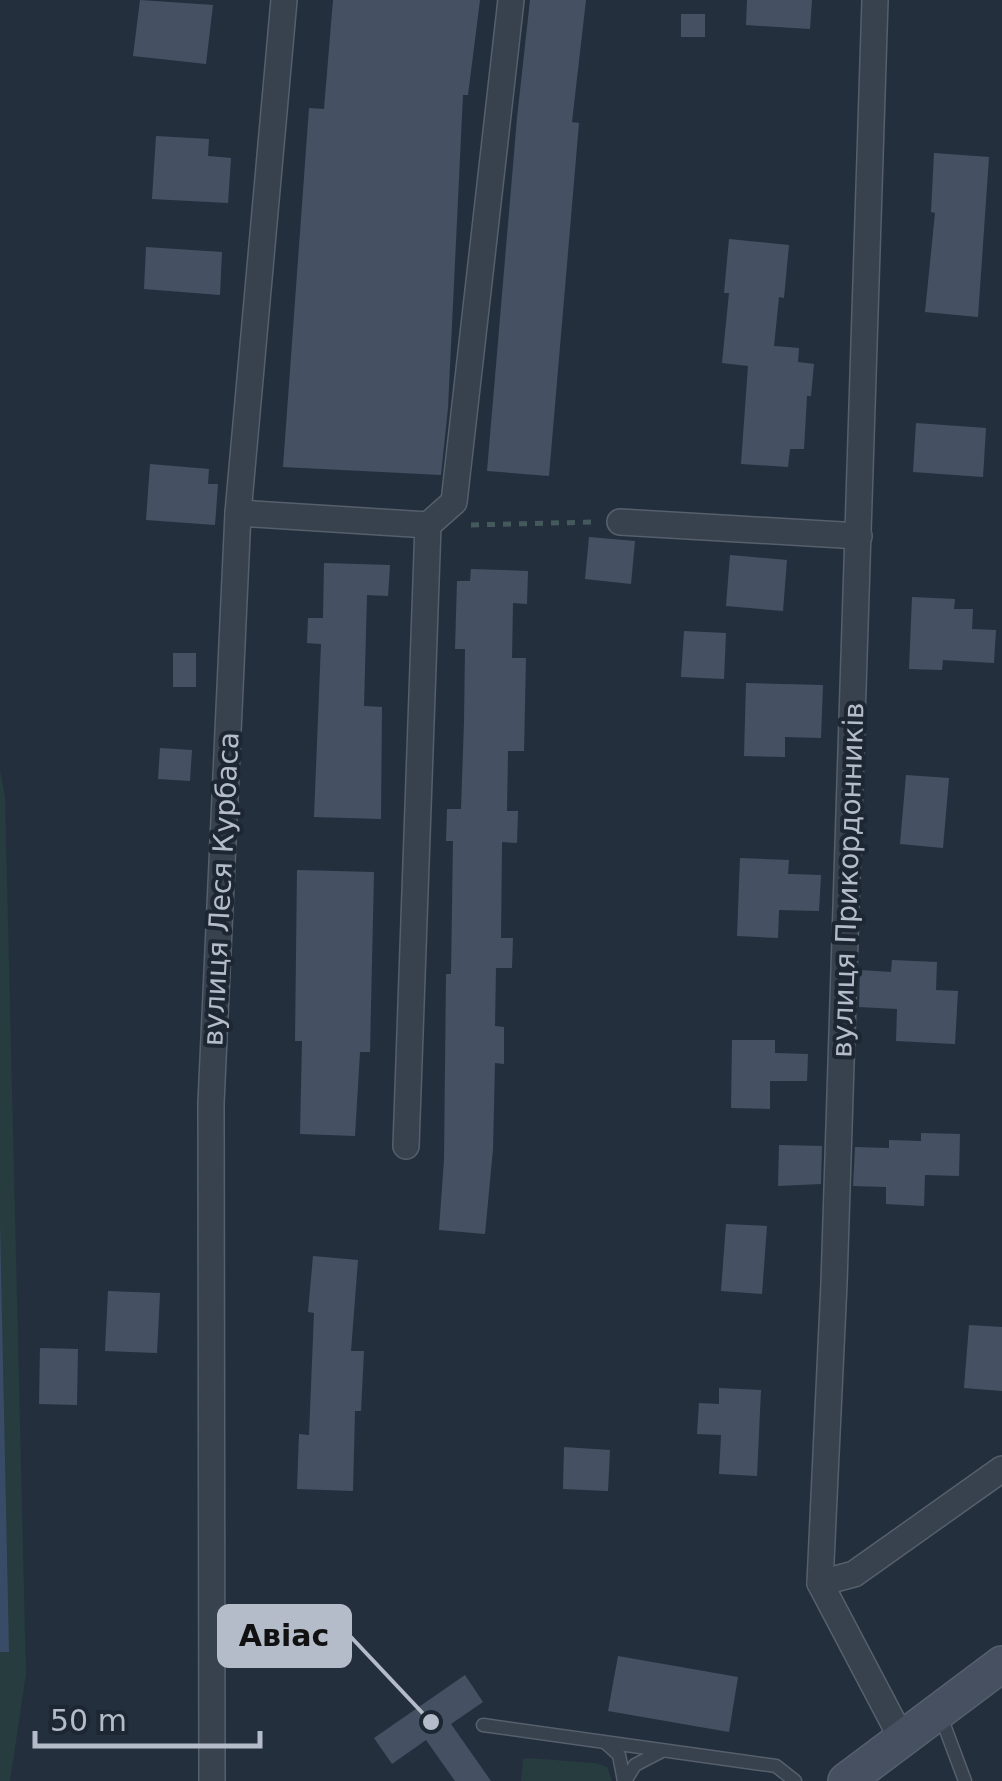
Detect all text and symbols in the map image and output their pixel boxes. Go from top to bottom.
street label: вулиця Прикордонників [825,702,871,1058]
street label: вулиця Леся Курбаса [196,731,246,1047]
callout: Авіас [219,1606,350,1666]
text: Авіас [239,1618,329,1653]
scale bar [35,1686,260,1748]
text: 50 m [50,1703,127,1738]

